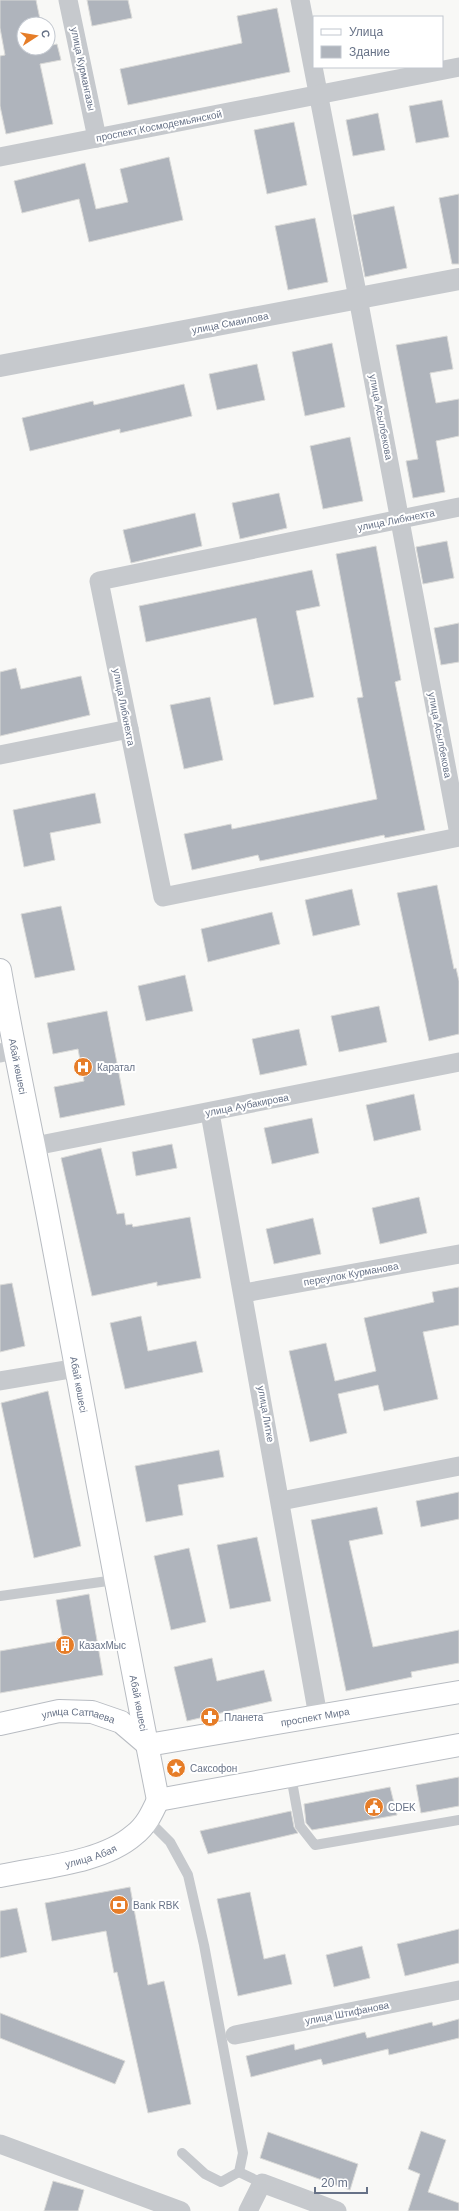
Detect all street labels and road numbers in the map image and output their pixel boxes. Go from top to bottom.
street label: улица Курмангазы [69,26,97,112]
street label: проспект Космодемьянской [95,108,223,144]
street label: улица Смаилова [191,310,270,336]
street label: улица Асылбекова [367,373,395,461]
street label: улица Либкнехта [357,507,436,533]
street label: улица Либкнехта [111,668,137,747]
street label: улица Асылбекова [426,691,454,779]
street label: Абай көшесі [7,1037,29,1095]
street label: улица Аубакирова [204,1091,290,1118]
street label: переулок Курманова [303,1260,400,1288]
street label: Абай көшесі [69,1356,90,1414]
street label: улица Литке [256,1385,276,1443]
street label: Абай көшесі [128,1674,150,1732]
street label: улица Сатпаева [40,1705,117,1725]
street label: проспект Мира [280,1705,351,1728]
street label: улица Абая [64,1842,118,1869]
street label: улица Штифанова [304,1999,390,2027]

